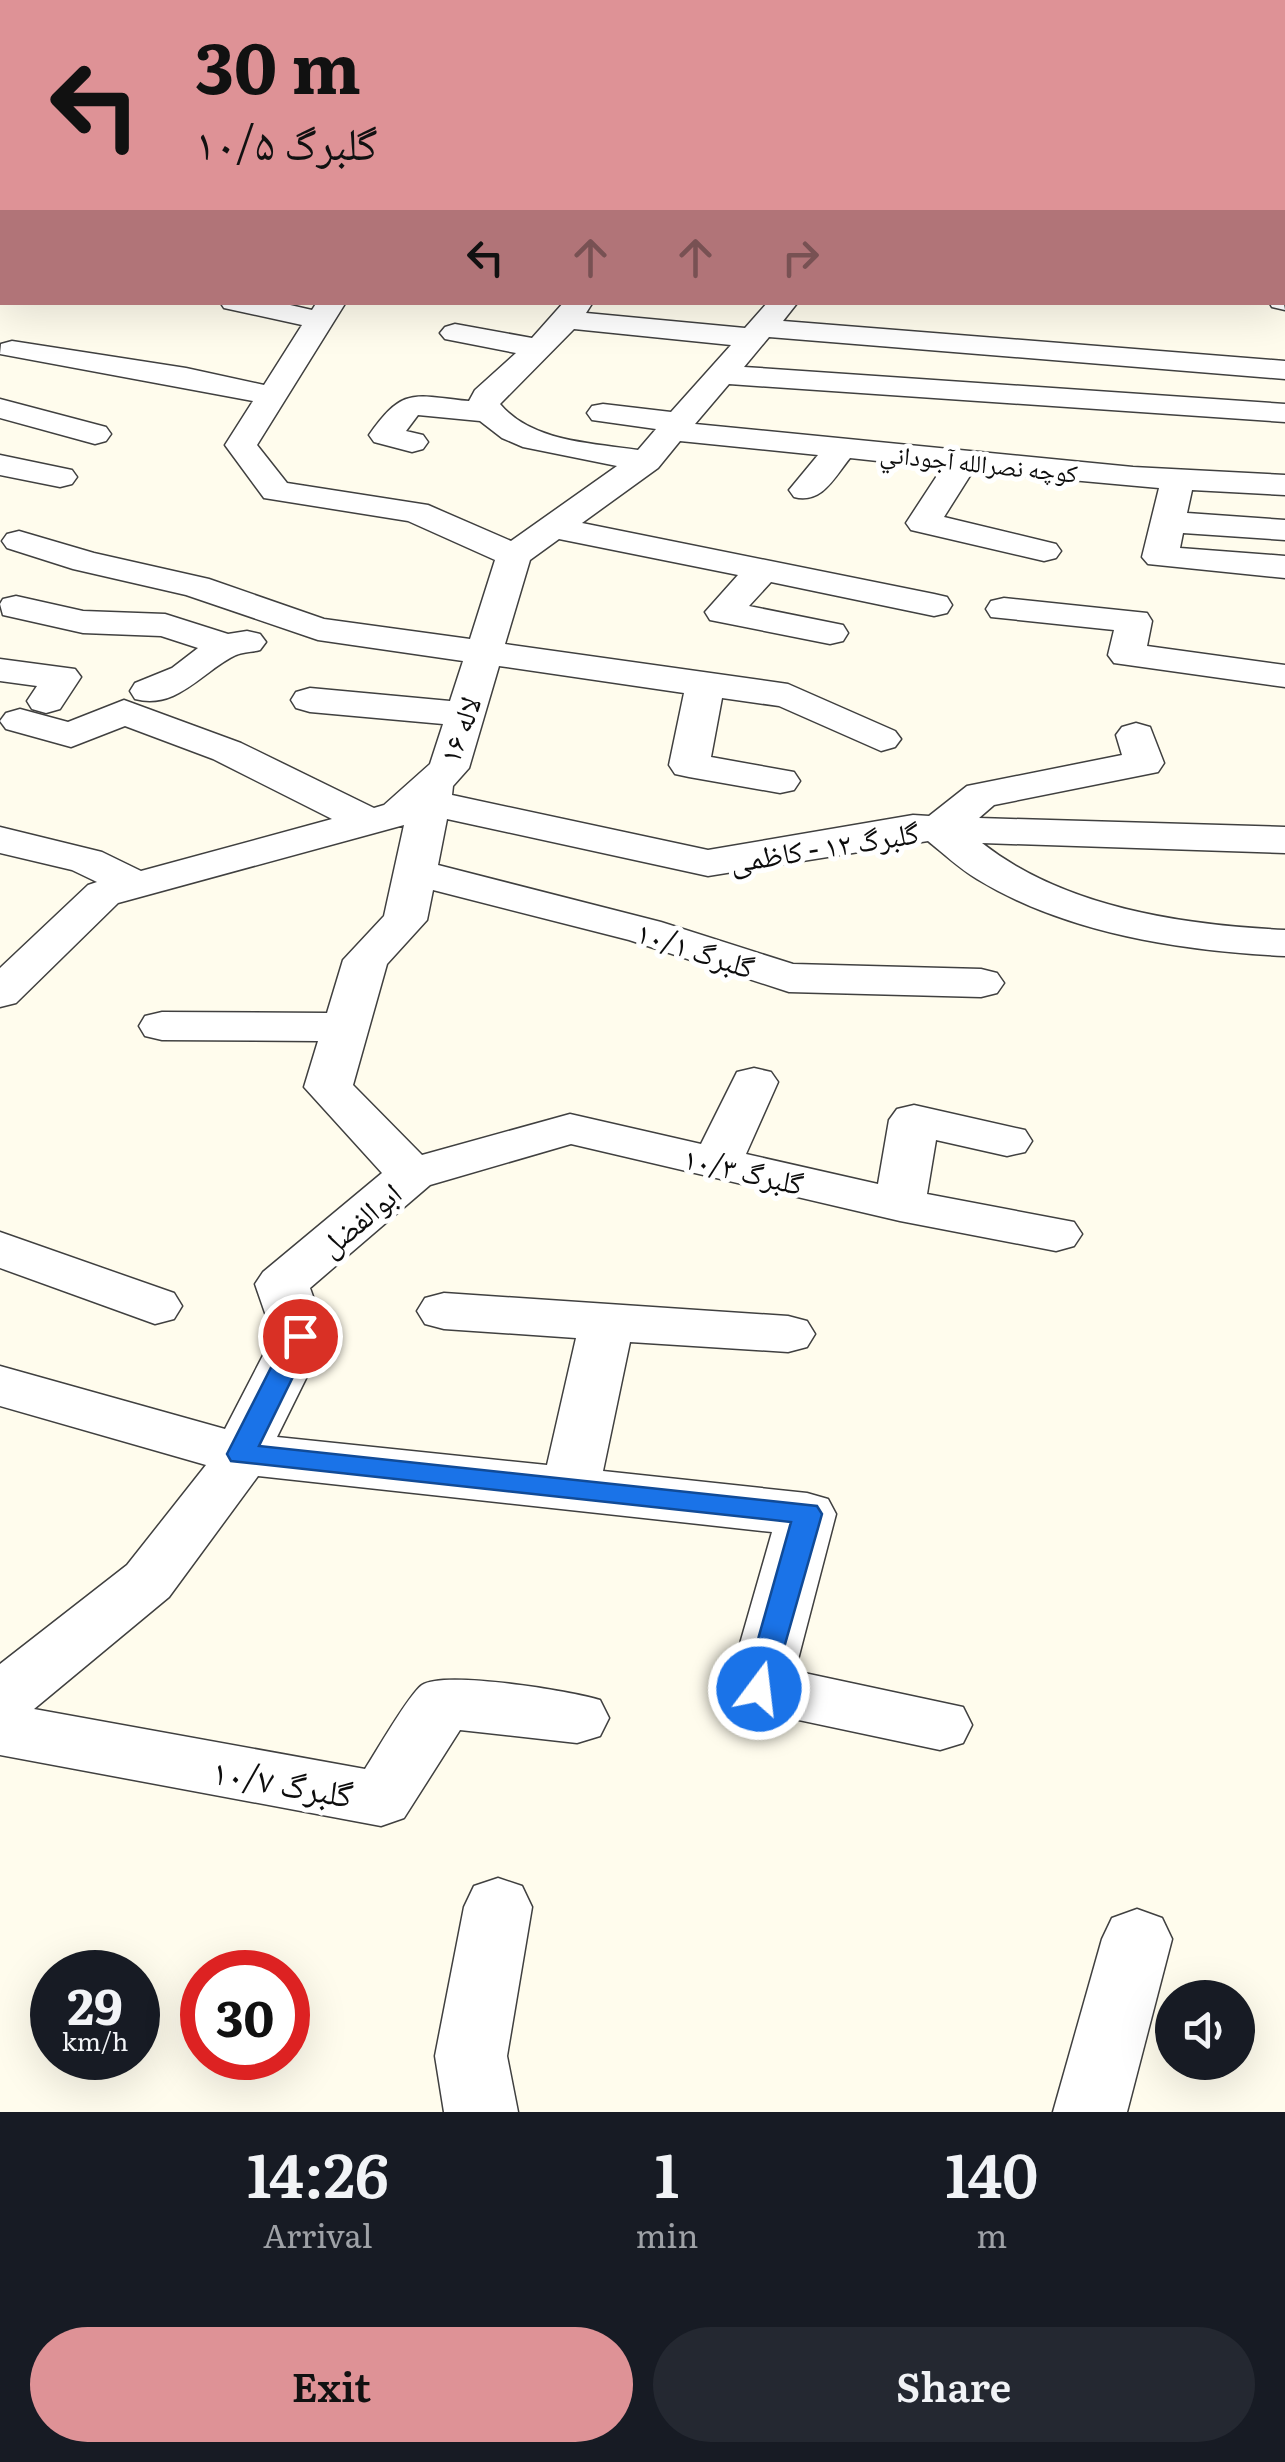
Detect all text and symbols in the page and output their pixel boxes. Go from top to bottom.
text: 30 m [195,12,361,116]
icon: left [30,40,160,170]
text: گلبرگ ۱۰/۵ [195,107,377,174]
icon: left [458,230,513,285]
icon: ahead [563,230,618,285]
icon: ahead [668,230,723,285]
icon: right [773,230,828,285]
street label: كوچه نصرالله آجوداني [878,433,1080,494]
street label: لاله ۱۶ [426,689,490,769]
street label: گلبرگ ۱۲ - کاظمی [726,808,922,882]
street label: گلبرگ ۱۰/۱ [631,908,761,988]
street label: گلبرگ ۱۰/۳ [680,1134,808,1204]
street label: ابوالفضل [308,1170,410,1266]
pin [258,1294,343,1379]
icon: arrive [273,1309,328,1364]
position arrow [707,1637,811,1741]
street label: گلبرگ ۱۰/۷ [209,1743,357,1819]
speed limit sign: 30 [180,1950,310,2080]
text: 29 [67,1966,123,2040]
map controls [1155,1980,1255,2080]
button: sound [1155,1980,1255,2080]
text: km/h [62,2022,128,2059]
text: 14:26 [247,2127,389,2216]
text: 1 [655,2127,679,2216]
text: 140 [945,2127,1038,2216]
text: Arrival [263,2210,372,2258]
text: min [635,2210,698,2258]
text: m [976,2210,1007,2258]
button: Exit [30,2327,633,2442]
button: Share [653,2327,1255,2442]

